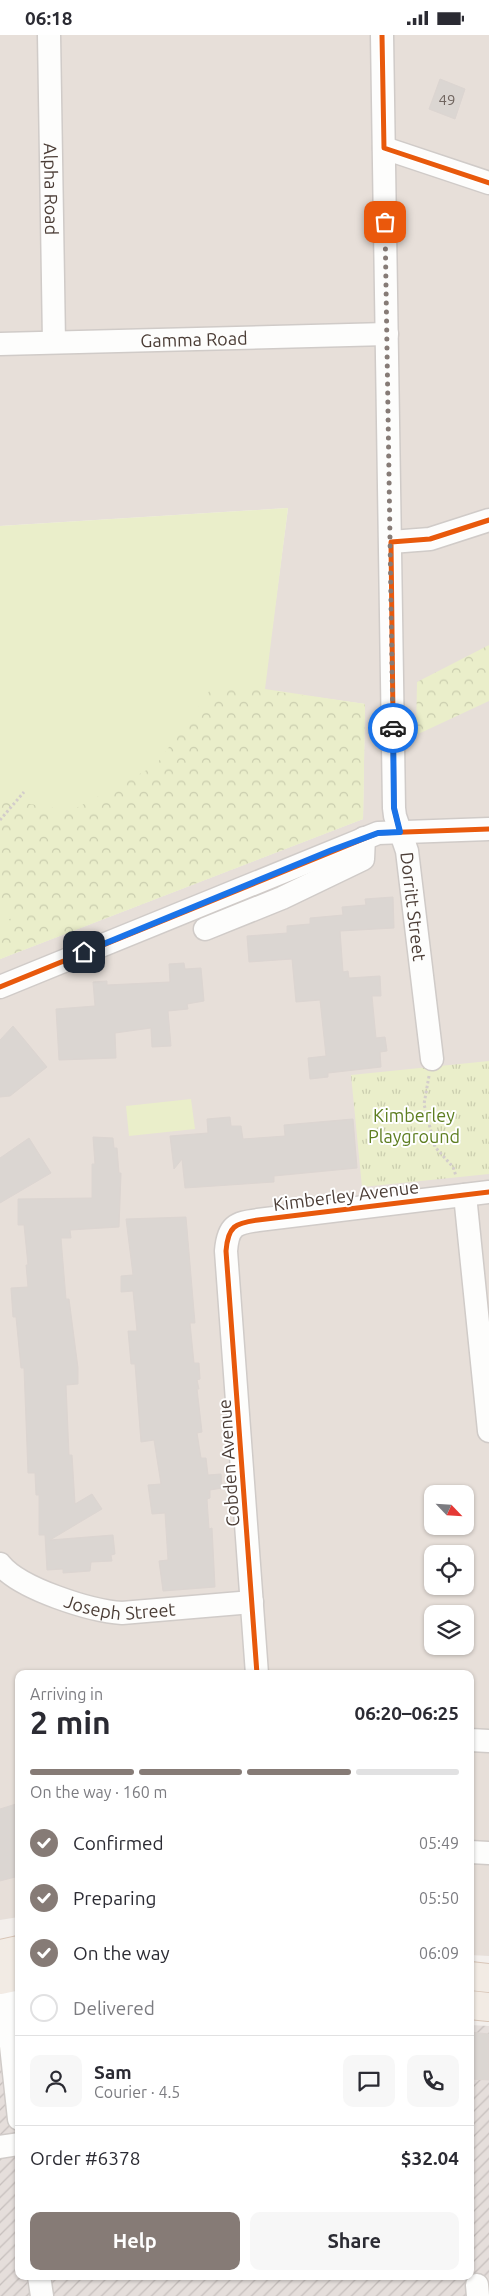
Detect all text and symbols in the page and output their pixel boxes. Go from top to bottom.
text: 06:18 [25,7,73,29]
house number: 49 [439,91,455,108]
street label: Alpha Road [41,143,62,235]
pin [364,201,406,243]
icon: bag [371,208,399,236]
street label: Gamma Road [140,328,248,350]
courier [368,703,418,753]
icon: car [379,714,407,742]
street label: Dorritt Street [397,851,430,962]
pin [63,931,105,973]
icon: home [70,938,98,966]
park label: Kimberley Playground [368,1105,460,1146]
street label: Kimberley Avenue [272,1176,420,1214]
street label: Cobden Avenue [214,1399,242,1527]
north arrow [424,1485,474,1535]
map controls [424,1485,474,1655]
button: locate [424,1545,474,1595]
street label: Joseph Street [62,1590,176,1623]
button: layers [424,1605,474,1655]
text: Arriving in [30,1685,103,1703]
text: 06:20–06:25 [354,1702,459,1724]
text: 2 min [30,1704,111,1740]
text: On the way · 160 m [30,1783,167,1801]
icon: check [30,1829,58,1857]
text: Confirmed [73,1832,164,1854]
text: 05:49 [419,1834,459,1852]
icon: check [30,1884,58,1912]
text: Preparing [73,1887,157,1909]
text: 05:50 [419,1889,459,1907]
icon: check [30,1939,58,1967]
text: On the way [73,1942,170,1964]
text: 06:09 [419,1944,459,1962]
text: Delivered [73,1997,155,2019]
button: person [30,2055,82,2107]
button: chat [343,2055,395,2107]
button: phone [407,2055,459,2107]
text: Sam [94,2061,132,2083]
text: Courier · 4.5 [94,2083,180,2101]
text: Order #6378 [30,2147,140,2169]
text: $32.04 [401,2147,459,2169]
button: Help [30,2212,240,2270]
button: Share [250,2212,459,2270]

